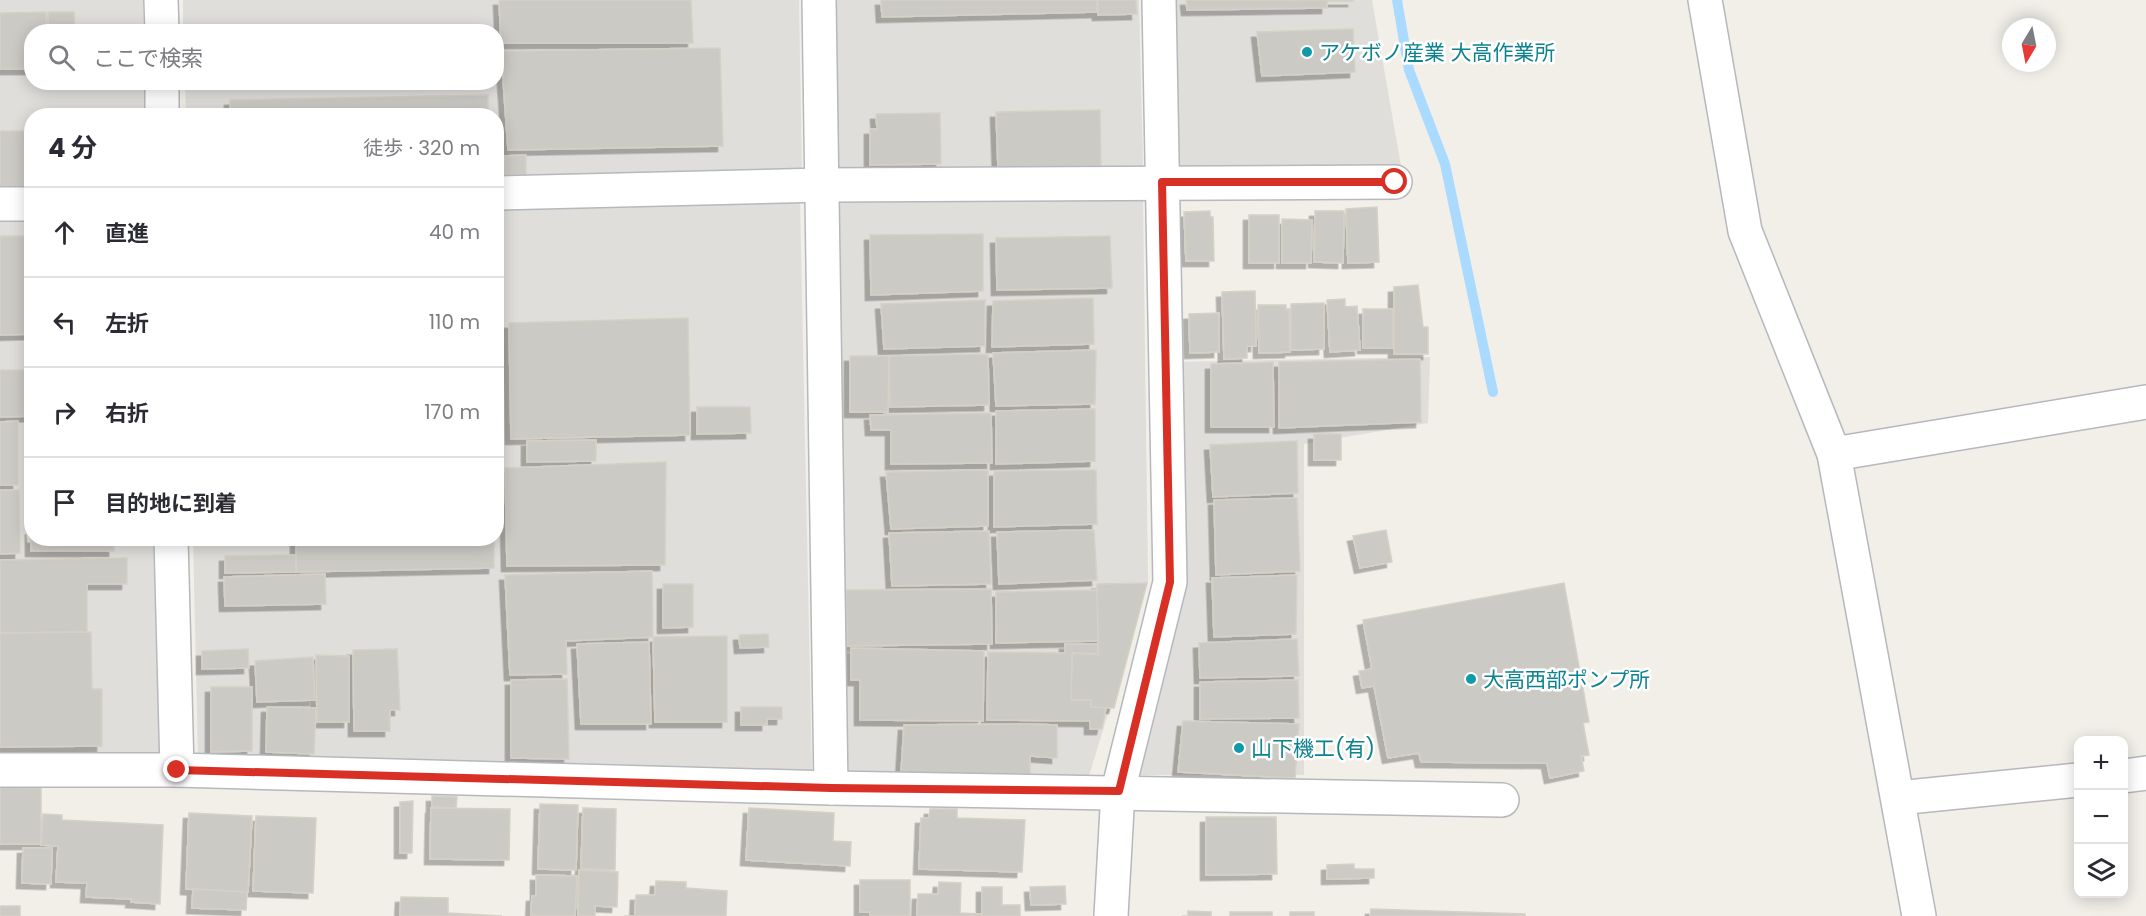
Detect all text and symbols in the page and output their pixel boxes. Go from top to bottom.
north arrow [2002,18,2056,72]
search box [24,24,504,90]
place label: アケボノ産業 大高作業所 [1319,38,1556,67]
icon: search [45,41,78,74]
text: ここで検索 [93,43,203,74]
marker: アケボノ産業 大高作業所 [1300,45,1314,59]
text: 4 分 [48,130,97,166]
text: 徒歩 · 320 m [363,134,480,162]
route start [1381,168,1407,194]
icon: ahead [48,216,81,249]
text: 直進 [105,218,149,249]
text: 40 m [429,218,480,246]
icon: left [48,306,81,339]
text: 左折 [105,308,149,339]
text: 110 m [429,308,480,336]
icon: right [48,396,81,429]
text: 右折 [105,398,149,429]
text: 170 m [424,398,480,426]
icon: arrive [48,486,81,519]
text: 目的地に到着 [105,488,237,519]
place label: 大高西部ポンプ所 [1483,665,1650,694]
marker: 大高西部ポンプ所 [1464,672,1478,686]
place label: 山下機工(有) [1251,734,1375,763]
map controls [2074,736,2128,898]
button: + [2074,736,2128,790]
marker: 山下機工(有) [1232,741,1246,755]
route end [163,756,189,782]
button: − [2074,790,2128,844]
button: layers [2074,844,2128,898]

